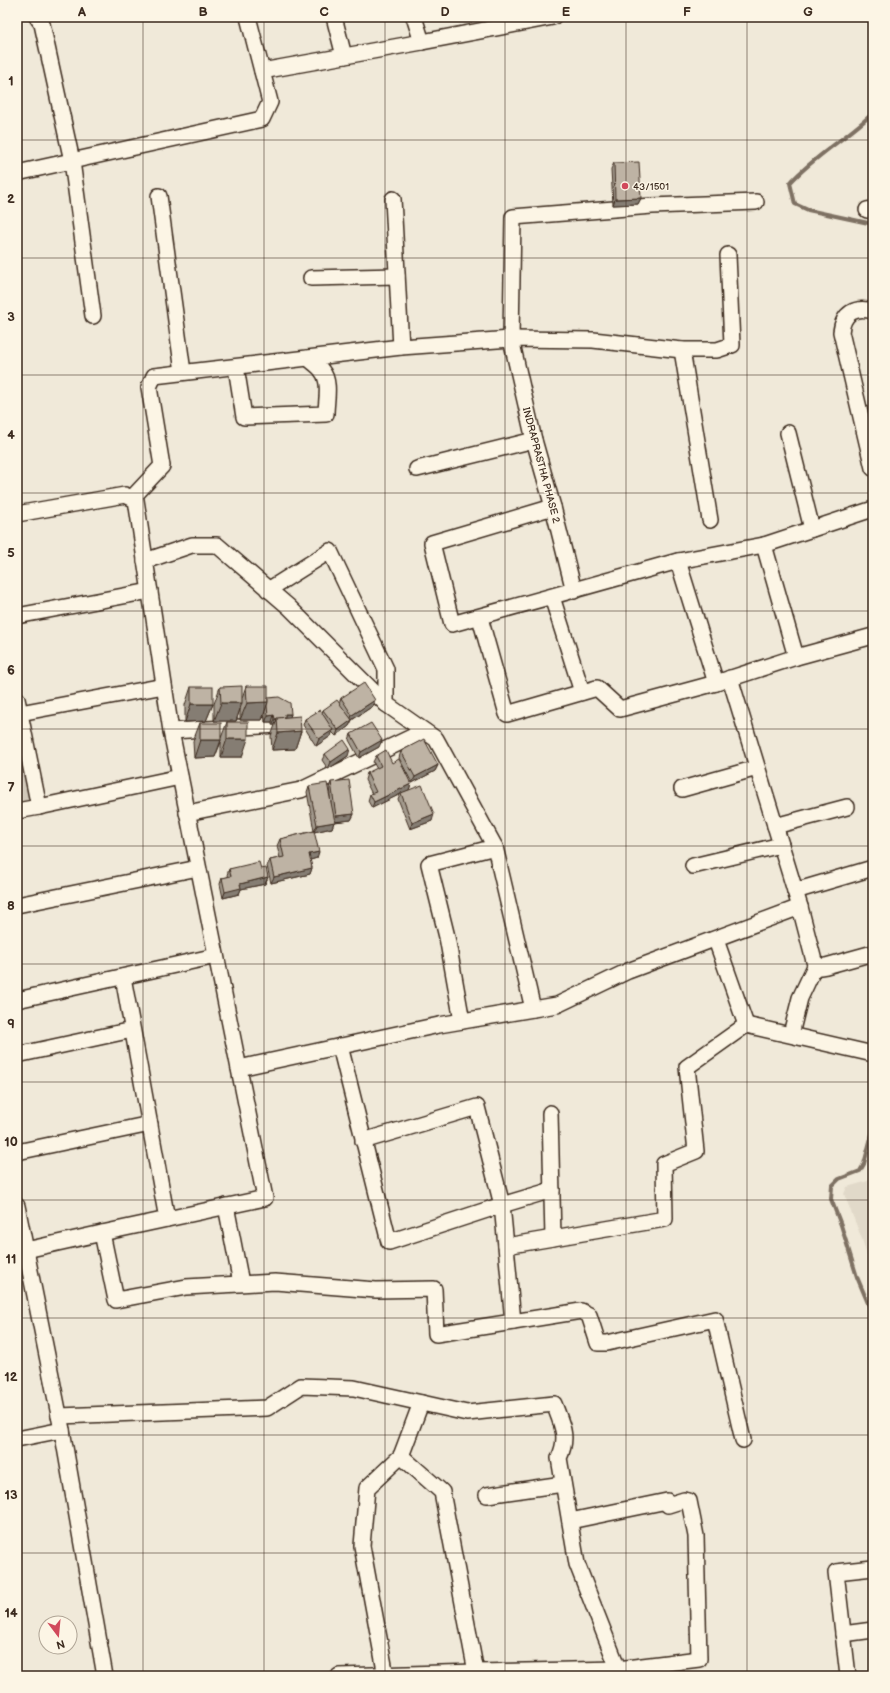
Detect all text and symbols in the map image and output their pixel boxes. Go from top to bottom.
text: A [77,4,86,20]
text: B [198,4,208,20]
text: C [319,4,329,20]
text: D [440,4,450,20]
text: E [562,4,571,20]
text: F [683,4,691,20]
text: G [803,4,813,20]
text: 1 [8,73,14,89]
marker: 43/1501 [620,181,630,191]
place label: 43/1501 [633,181,669,193]
text: 2 [7,191,15,207]
text: 3 [7,309,15,325]
street label: INDRAPRASTHA PHASE 2 [520,406,562,525]
text: 4 [7,427,15,443]
text: 5 [7,545,15,561]
text: 6 [7,662,15,678]
text: 7 [7,780,15,796]
text: 8 [7,898,15,914]
text: 9 [7,1016,15,1032]
text: 10 [4,1134,18,1150]
text: 11 [6,1251,16,1267]
text: 12 [4,1369,18,1385]
text: 13 [4,1487,18,1503]
text: 14 [4,1605,18,1621]
north arrow [38,1615,78,1655]
text: N [55,1637,66,1652]

